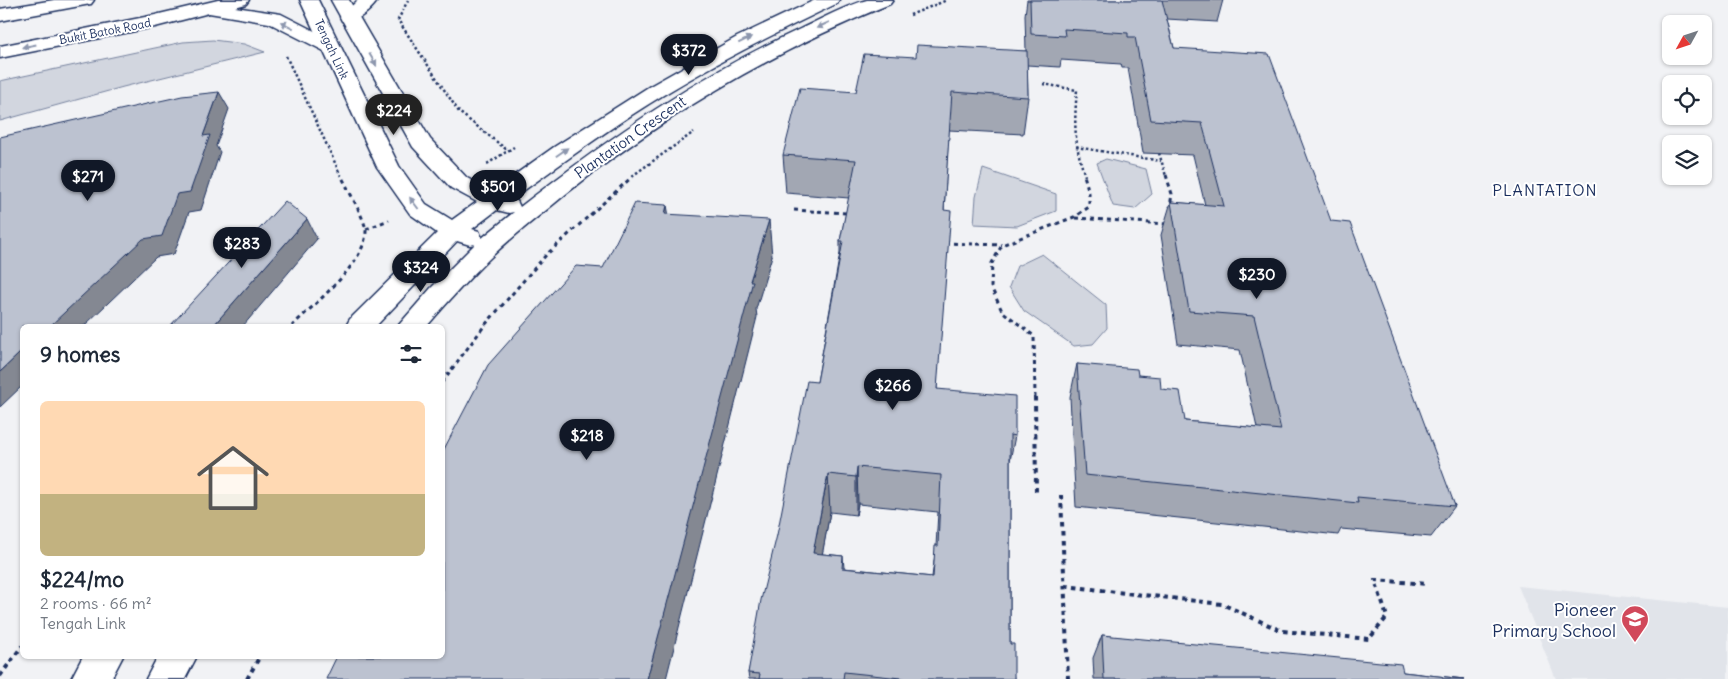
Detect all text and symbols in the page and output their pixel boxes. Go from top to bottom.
street label: Bukit Batok Road [58,15,152,47]
north arrow [1662,15,1712,65]
map controls [1662,15,1712,185]
street label: Tengah Link [312,17,352,81]
one-way arrow [280,21,294,29]
one-way arrow [816,22,830,30]
pin: $372 [659,34,719,76]
one-way arrow [738,36,752,44]
text: $372 [672,40,706,60]
one-way arrow [21,42,37,50]
one-way arrow [369,53,378,66]
button: locate [1662,75,1712,125]
street label: Plantation Crescent [571,91,689,183]
pin: $224 [364,94,424,136]
text: $224 [376,100,412,120]
button: layers [1662,135,1712,185]
one-way arrow [555,147,569,157]
pin: $271 [58,160,118,202]
text: $271 [72,166,104,186]
pin: $501 [468,170,528,212]
text: $501 [481,176,515,196]
district label: PLANTATION [1492,180,1598,200]
one-way arrow [409,196,419,210]
pin: $283 [212,226,272,269]
text: $283 [224,233,260,253]
pin: $324 [391,250,451,293]
text: $324 [403,257,439,277]
pin: $230 [1227,258,1287,300]
text: $230 [1238,264,1276,284]
icon: filters [397,340,425,368]
text: 9 homes [40,341,120,368]
pin: $266 [863,368,923,411]
text: $266 [875,375,911,395]
pin: $218 [557,418,617,461]
text: $218 [570,425,604,445]
icon: home [188,433,278,523]
text: $224/mo [40,566,124,593]
text: 2 rooms · 66 m² [40,593,152,613]
place label: Pioneer Primary School [1492,598,1617,642]
school or university icon: Pioneer Primary School [1620,604,1650,643]
text: Tengah Link [40,613,126,633]

